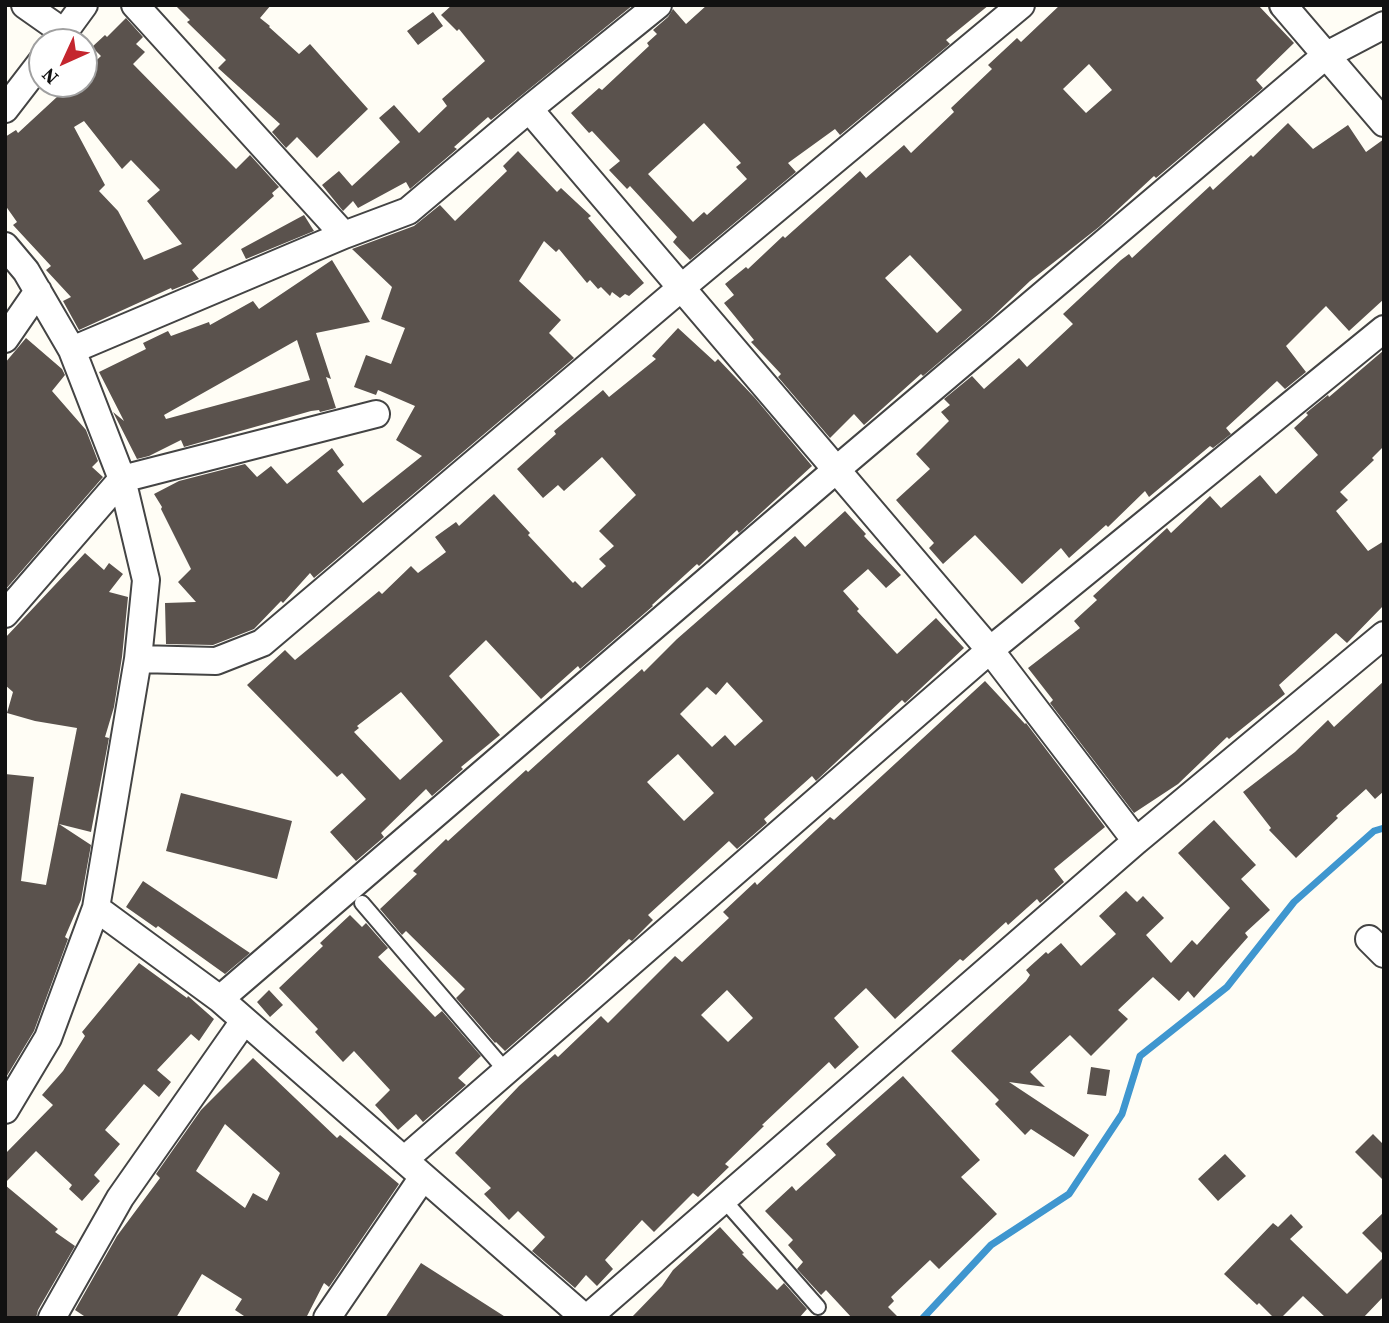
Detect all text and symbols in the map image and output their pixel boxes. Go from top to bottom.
north arrow [28,28,98,98]
text: N [35,62,64,91]

